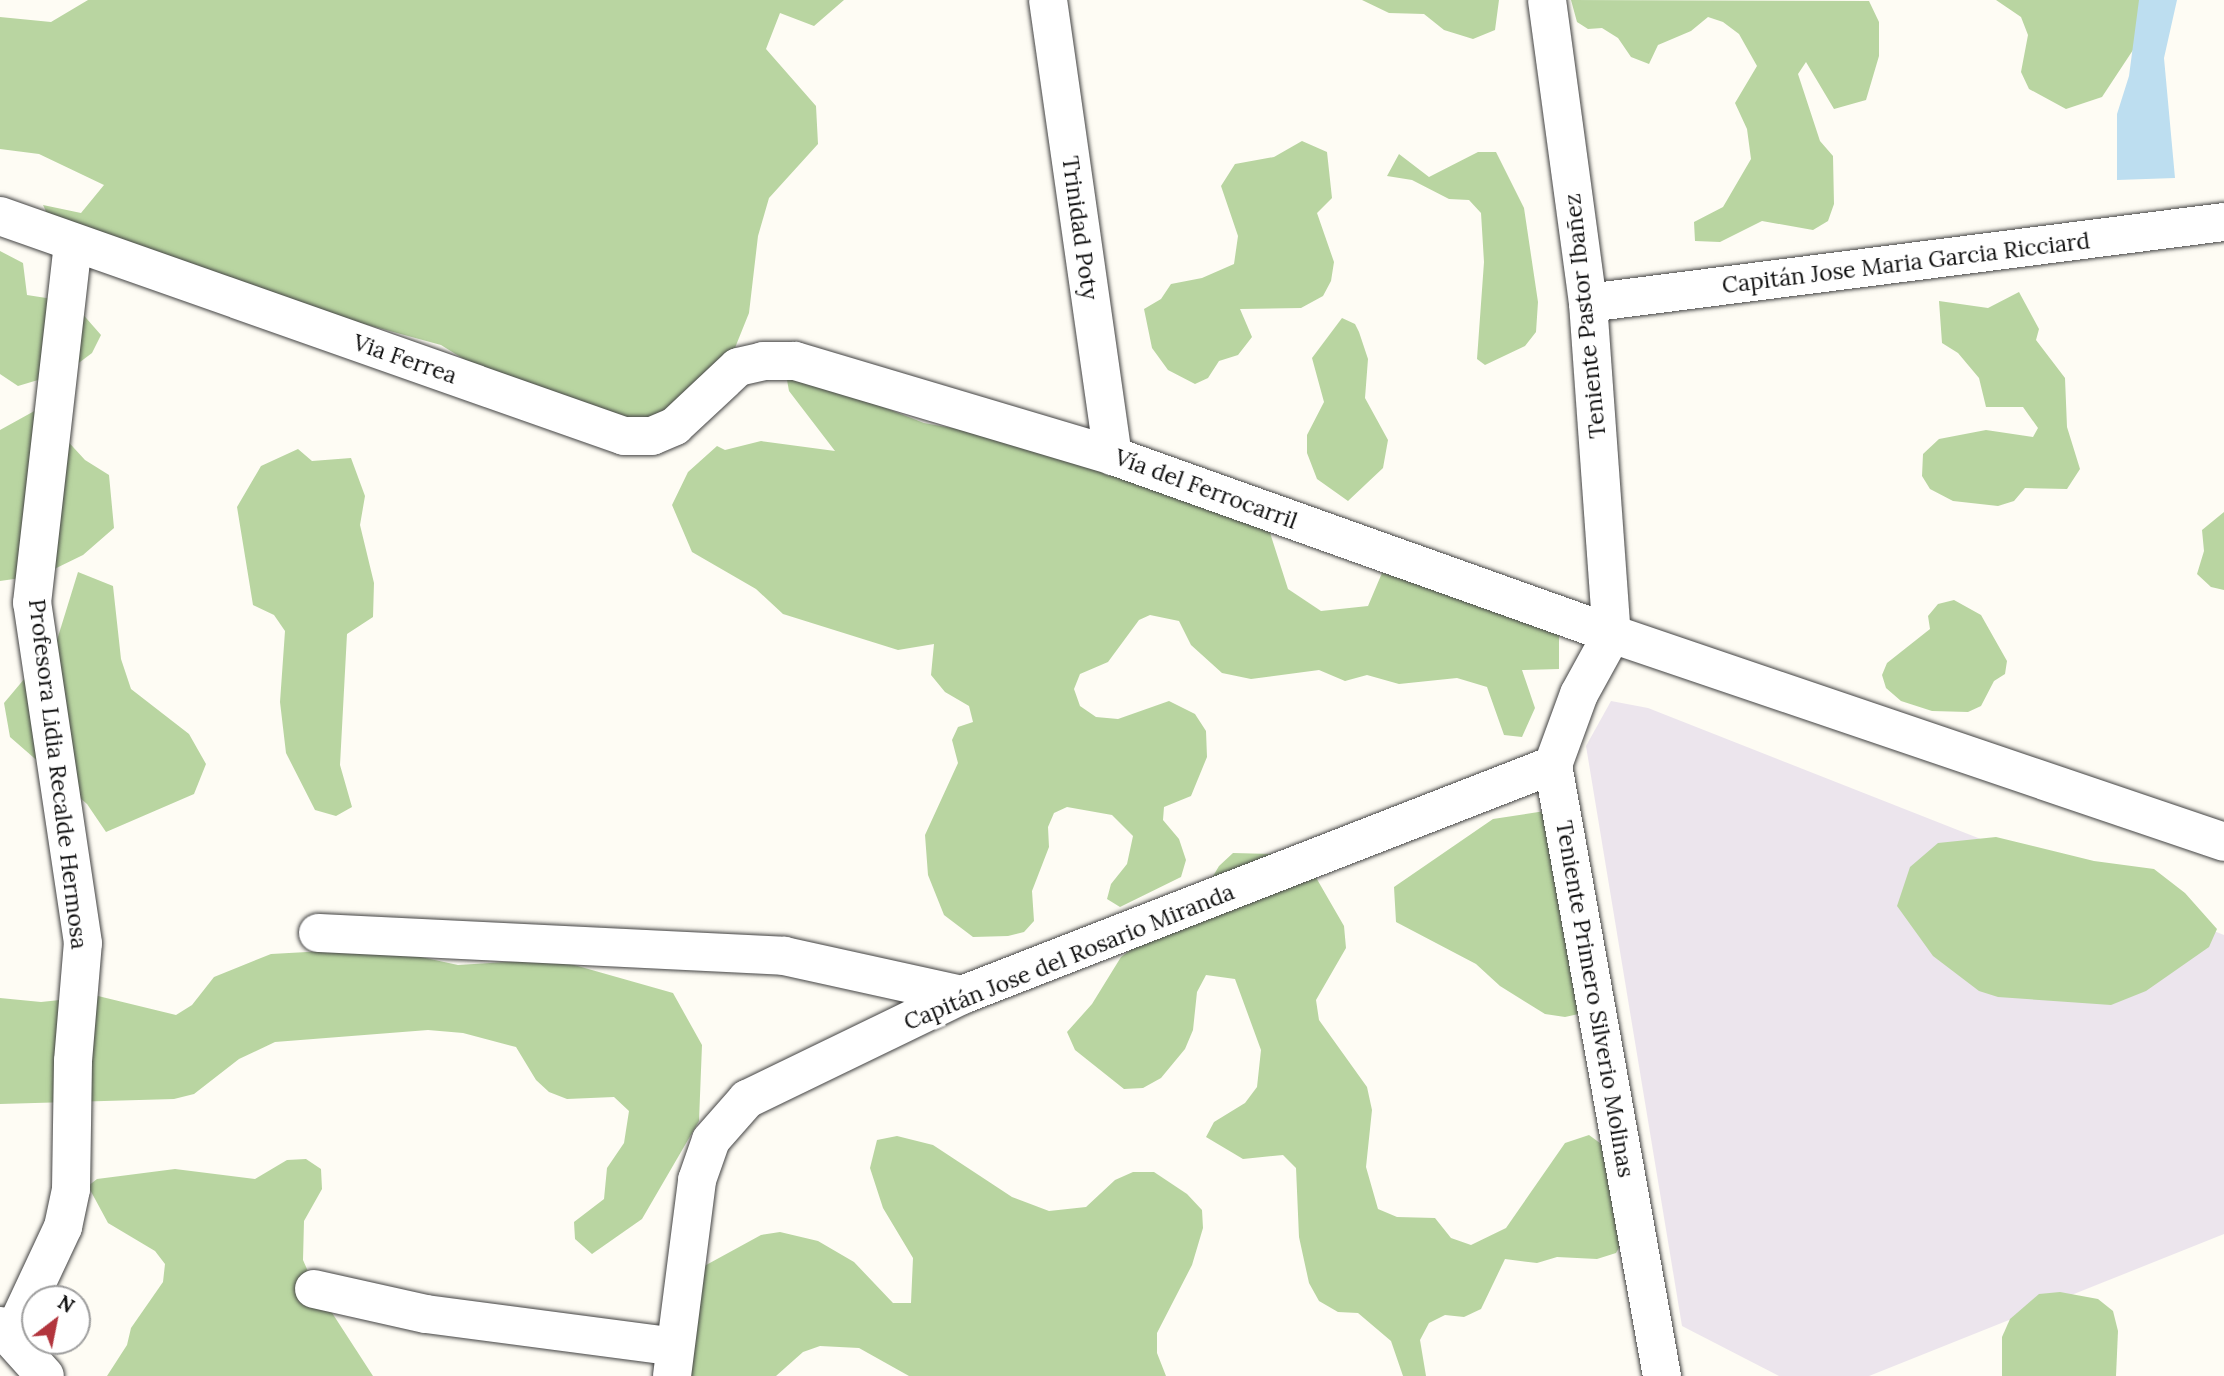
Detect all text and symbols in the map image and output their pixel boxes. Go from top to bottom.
street label: Trinidad Poty [1056,154,1104,302]
street label: Teniente Pastor Ibañez [1558,192,1612,440]
street label: Capitán Jose Maria Garcia Ricciard [1720,227,2092,299]
street label: Via Ferrea [350,328,460,390]
street label: Vía del Ferrocarril [1111,443,1301,535]
street label: Profesora Lidia Recalde Hermosa [23,597,93,951]
street label: Teniente Primero Silverio Molinas [1550,818,1640,1180]
street label: Capitán Jose del Rosario Miranda [900,878,1238,1036]
north arrow [21,1285,91,1355]
text: N [53,1290,79,1318]

